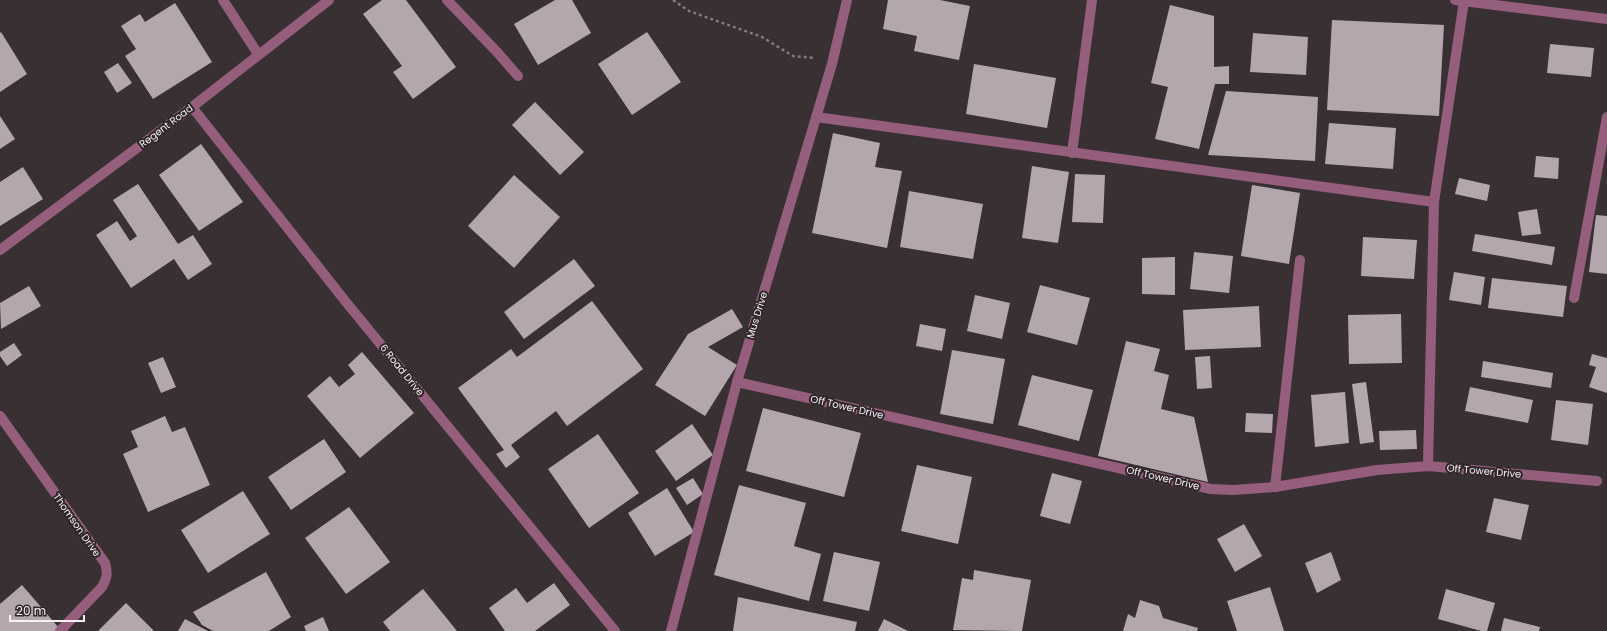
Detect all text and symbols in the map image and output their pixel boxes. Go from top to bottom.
street label: Regent Road [136,101,196,151]
street label: Mus Drive [743,290,771,340]
street label: 6 Road Drive [376,341,428,399]
street label: Off Tower Drive [809,391,885,423]
street label: Off Tower Drive [1446,460,1522,482]
street label: Off Tower Drive [1125,462,1201,494]
street label: Thomson Drive [50,490,104,560]
scale bar [10,597,84,623]
text: 20 m [16,602,46,619]

